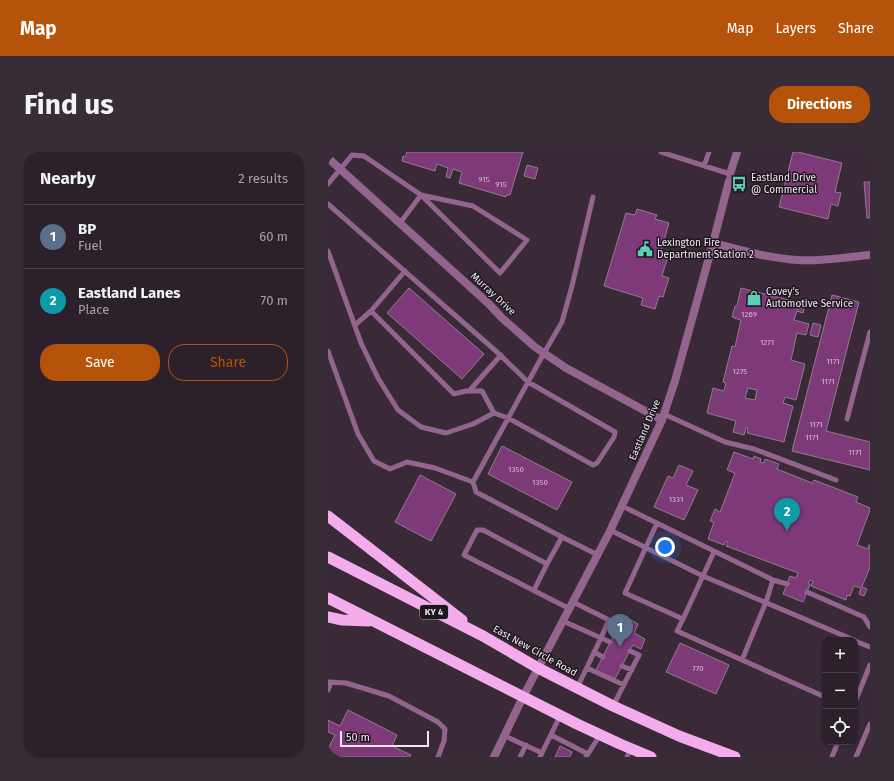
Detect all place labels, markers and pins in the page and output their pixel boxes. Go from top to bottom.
place label: Eastland Drive @ Commercial [751,172,817,196]
bus stop icon: Eastland Drive @ Commercial [730,175,748,193]
place label: Lexington Fire Department Station 2 [657,237,754,261]
public building icon: Lexington Fire Department Station 2 [636,240,654,258]
place label: Covey’s Automotive Service [766,286,853,310]
shop icon: Covey’s Automotive Service [745,289,763,307]
pin: 2 [774,498,800,531]
pin: 1 [607,614,633,647]

